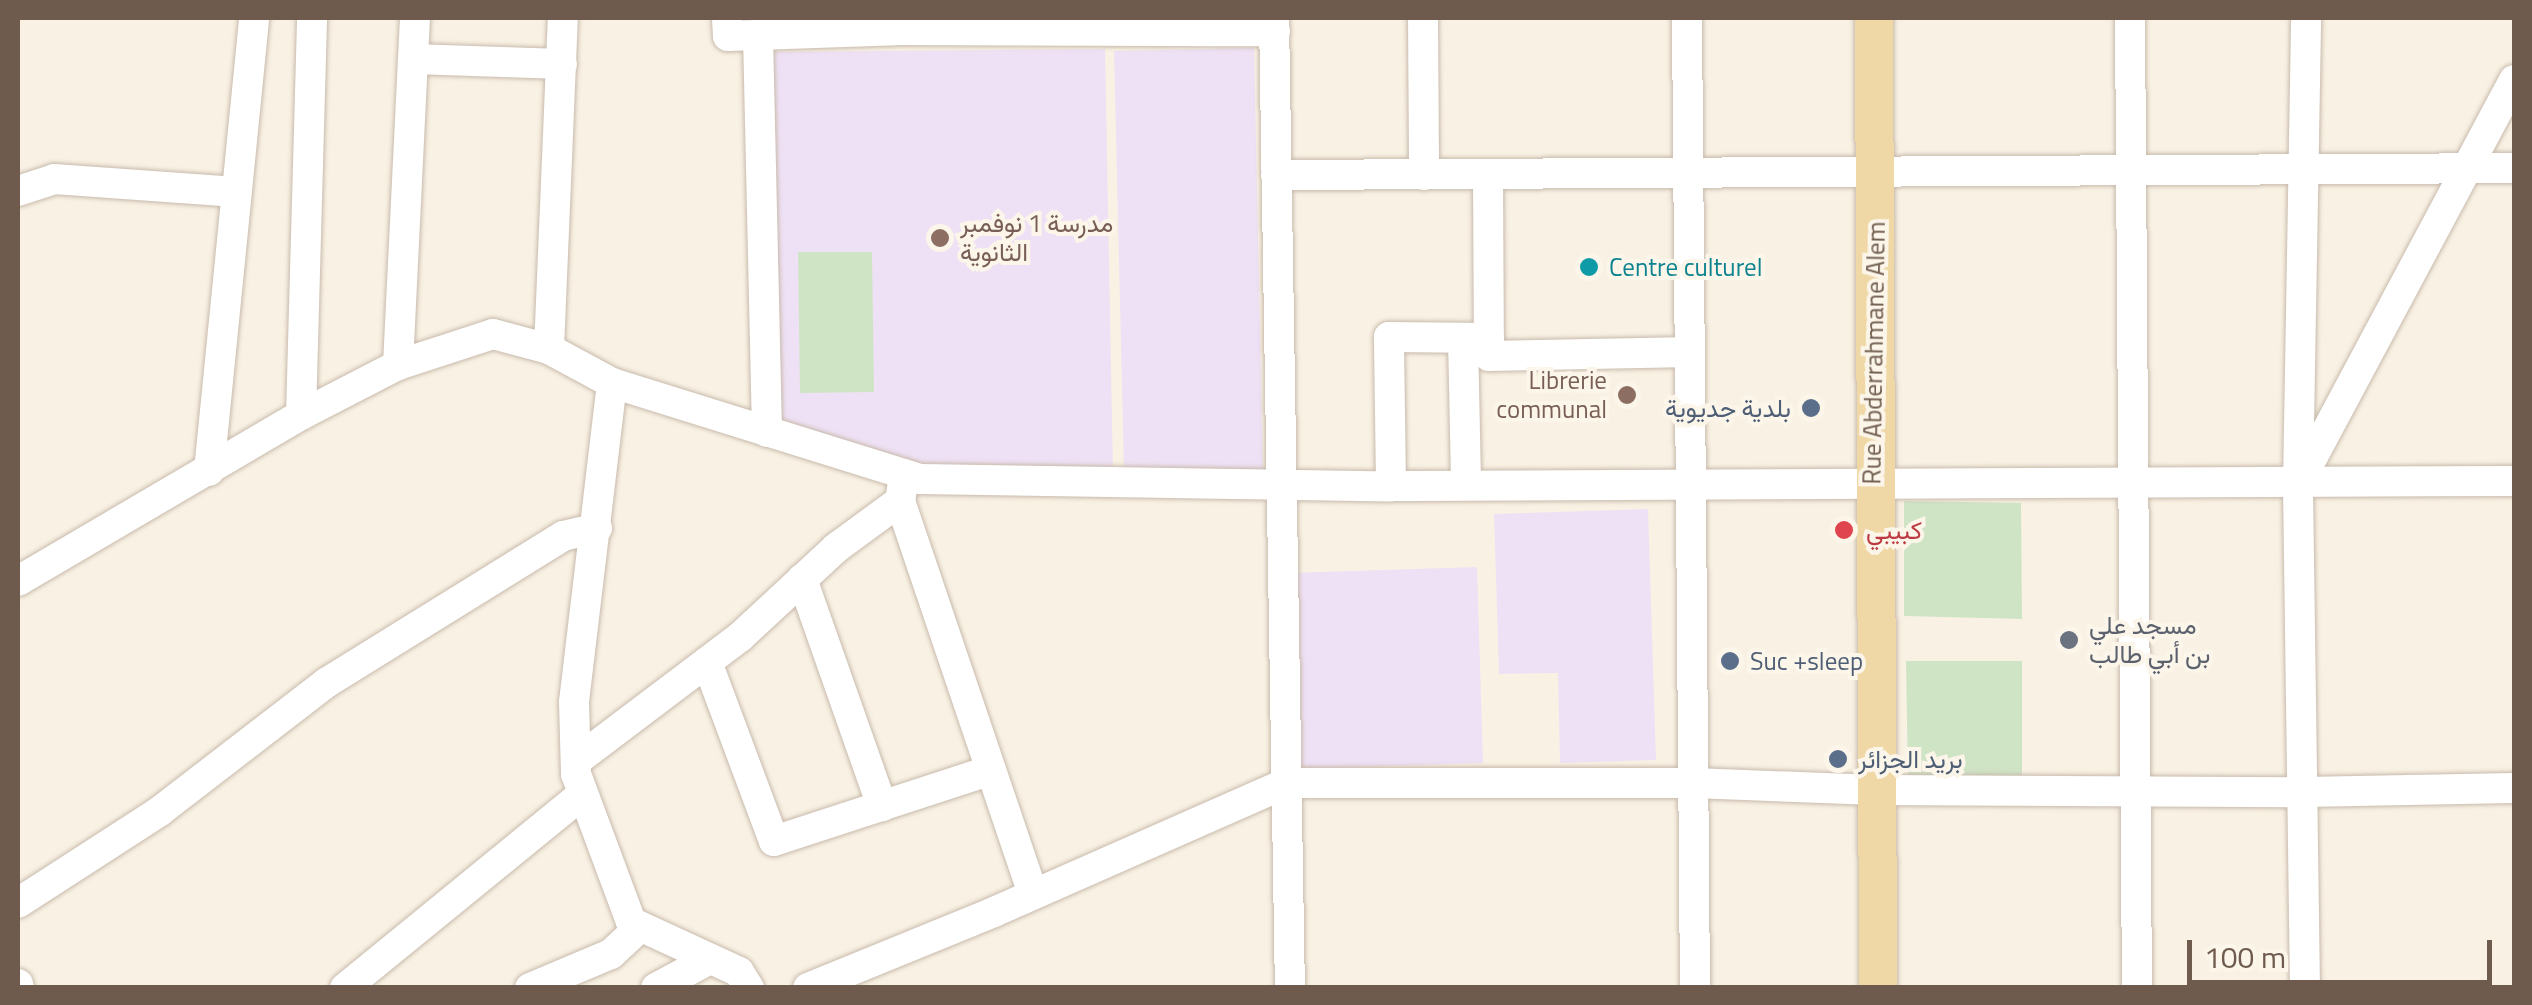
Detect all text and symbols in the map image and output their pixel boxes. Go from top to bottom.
place label: مدرسة 1 نوفمبر الثانوية [960,209,1113,268]
street label: Rue Abderrahmane Alem [1857,221,1891,485]
marker: مدرسة 1 نوفمبر الثانوية [929,227,951,249]
place label: Centre culturel [1609,252,1762,282]
marker: Centre culturel [1578,256,1600,278]
place label: Librerie communal [1496,366,1607,425]
marker: Librerie communal [1616,384,1638,406]
place label: بلدية جديوية [1665,393,1791,423]
marker: بلدية جديوية [1800,397,1822,419]
place label: كبيبي [1866,515,1922,545]
marker: كبيبي [1831,517,1857,543]
place label: مسجد علي بن أبي طالب [2089,611,2210,670]
marker: مسجد علي بن أبي طالب [2058,629,2080,651]
place label: Suc +sleep [1750,646,1863,676]
marker: Suc +sleep [1719,650,1741,672]
place label: بريد الجزائر [1858,744,1963,774]
marker: بريد الجزائر [1827,748,1849,770]
scale bar [2192,920,2497,982]
text: 100 m [2204,934,2286,980]

